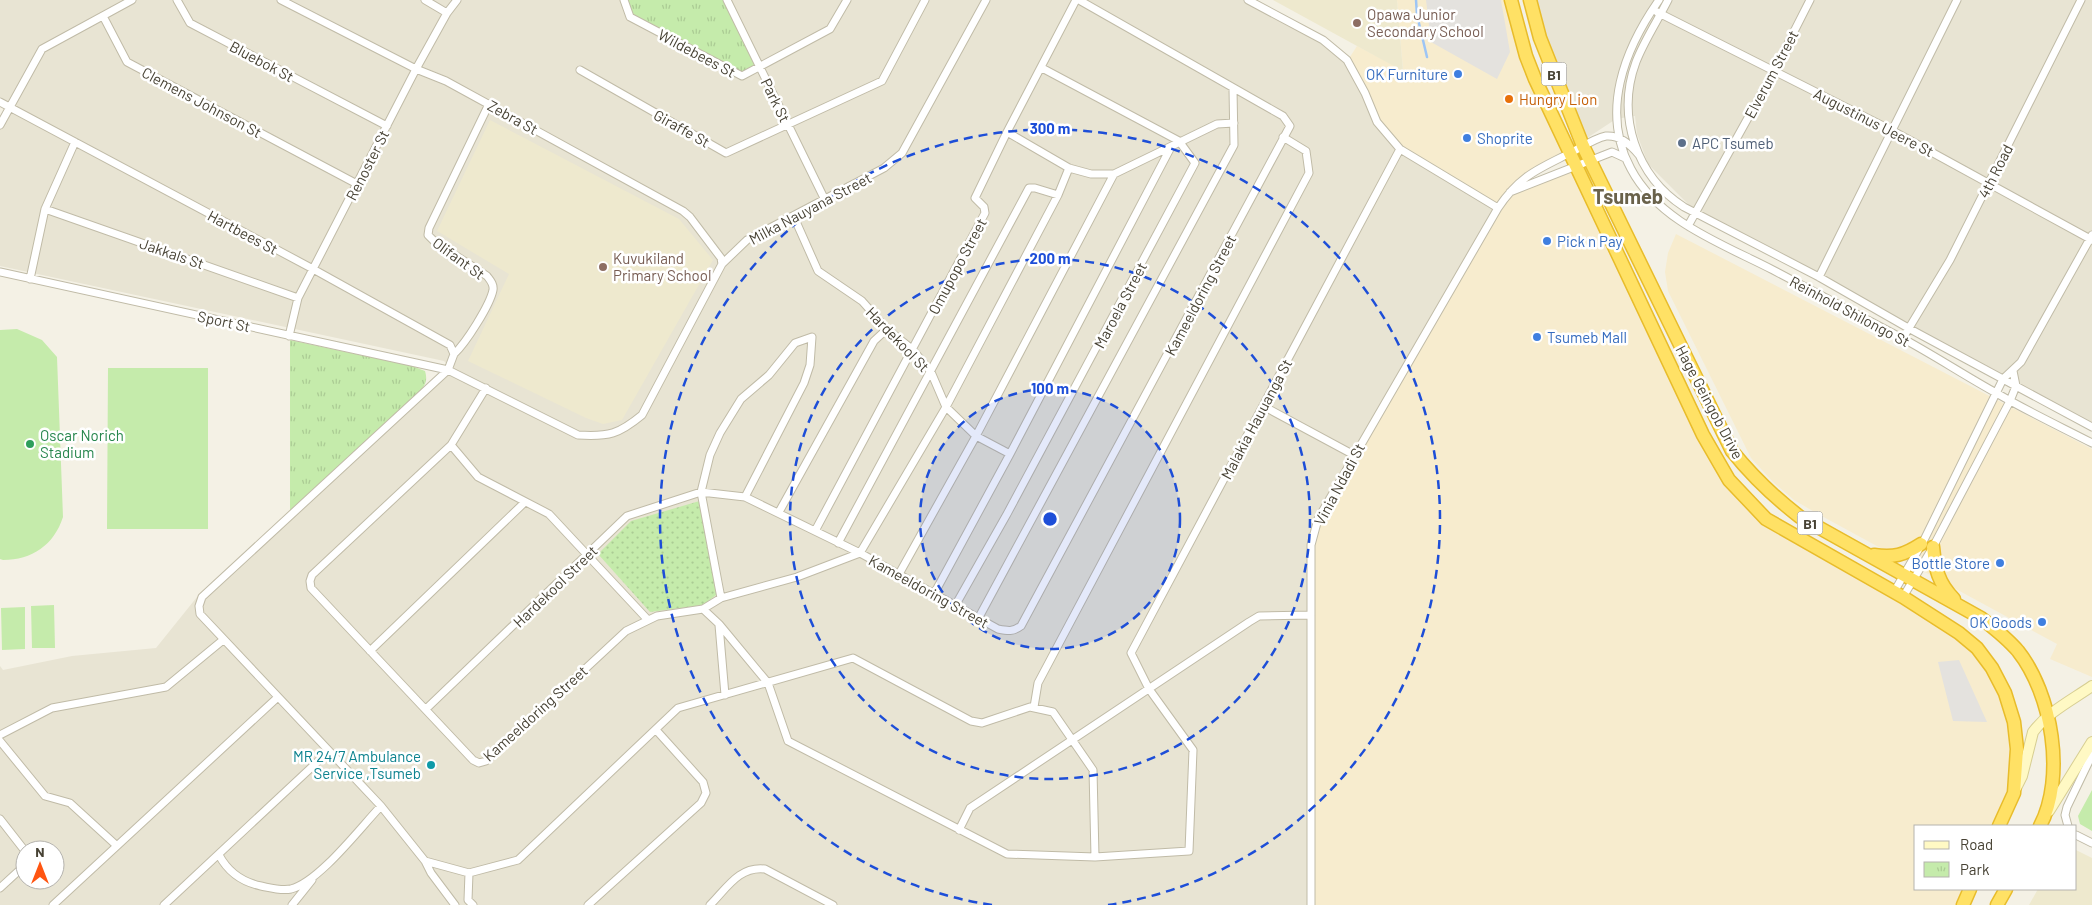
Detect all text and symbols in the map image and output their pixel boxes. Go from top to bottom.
place label: Opawa Junior Secondary School [1367,5,1484,40]
marker: Opawa Junior Secondary School [1351,17,1363,29]
street label: Wildebees St [655,25,739,81]
street label: Elverum Street [1740,27,1802,121]
street label: Bluebok St [227,37,297,85]
road number: B1 [1542,62,1566,86]
street label: Clemens Johnson St [139,63,265,141]
place label: OK Furniture [1366,65,1448,83]
marker: OK Furniture [1452,68,1464,80]
street label: Park St [758,75,794,125]
street label: Augustinus Ueere St [1811,84,1937,160]
place label: Hungry Lion [1519,90,1597,108]
marker: Hungry Lion [1503,93,1515,105]
street label: Zebra St [485,96,541,138]
street label: Giraffe St [651,105,713,151]
text: 300 m [1030,119,1070,137]
street label: Renoster St [342,127,392,203]
place label: Shoprite [1477,129,1533,147]
marker: Shoprite [1461,132,1473,144]
place label: APC Tsumeb [1692,134,1774,152]
marker: APC Tsumeb [1676,137,1688,149]
street label: 4th Road [1974,141,2016,201]
street label: Milka Nauyana Street [746,168,874,248]
district label: Tsumeb [1593,184,1663,208]
street label: Hartbees St [205,206,281,258]
street label: Omupopo Street [924,215,990,317]
street label: Kameeldoring Street [1161,231,1239,359]
place label: Pick n Pay [1557,232,1623,250]
street label: Olifant St [429,233,489,283]
street label: Jakkals St [138,234,206,272]
marker: Pick n Pay [1541,235,1553,247]
place label: Kuvukiland Primary School [613,249,711,284]
text: 200 m [1029,249,1071,267]
street label: Maroela Street [1090,259,1150,351]
marker: Kuvukiland Primary School [597,261,609,273]
street label: Reinhold Shilongo St [1787,272,1913,350]
street label: Hardekool St [863,303,933,375]
street label: Sport St [196,307,252,335]
place label: Tsumeb Mall [1547,328,1627,346]
marker: Tsumeb Mall [1531,331,1543,343]
street label: Hage Geingob Drive [1672,342,1748,462]
street label: Malakia Hauuanga St [1217,356,1295,482]
text: 100 m [1031,379,1069,397]
place label: Oscar Norich Stadium [40,426,124,461]
marker: Oscar Norich Stadium [24,438,36,450]
street label: Vinia Ndadi St [1310,440,1368,528]
centre of rings [1041,510,1059,528]
road number: B1 [1798,512,1822,534]
street label: Hardekool Street [509,541,601,631]
street label: Kameeldoring Street [866,551,992,631]
place label: Bottle Store [1912,554,1990,572]
marker: Bottle Store [1994,557,2006,569]
place label: OK Goods [1970,613,2032,631]
marker: OK Goods [2036,616,2048,628]
street label: Kameeldoring Street [479,661,591,765]
place label: MR 24/7 Ambulance Service ,Tsumeb [293,747,421,782]
marker: MR 24/7 Ambulance Service ,Tsumeb [425,759,437,771]
legend [1914,825,2077,890]
text: Road [1960,835,1993,853]
north arrow [15,840,65,890]
text: N [35,843,45,860]
text: Park [1960,860,1990,878]

